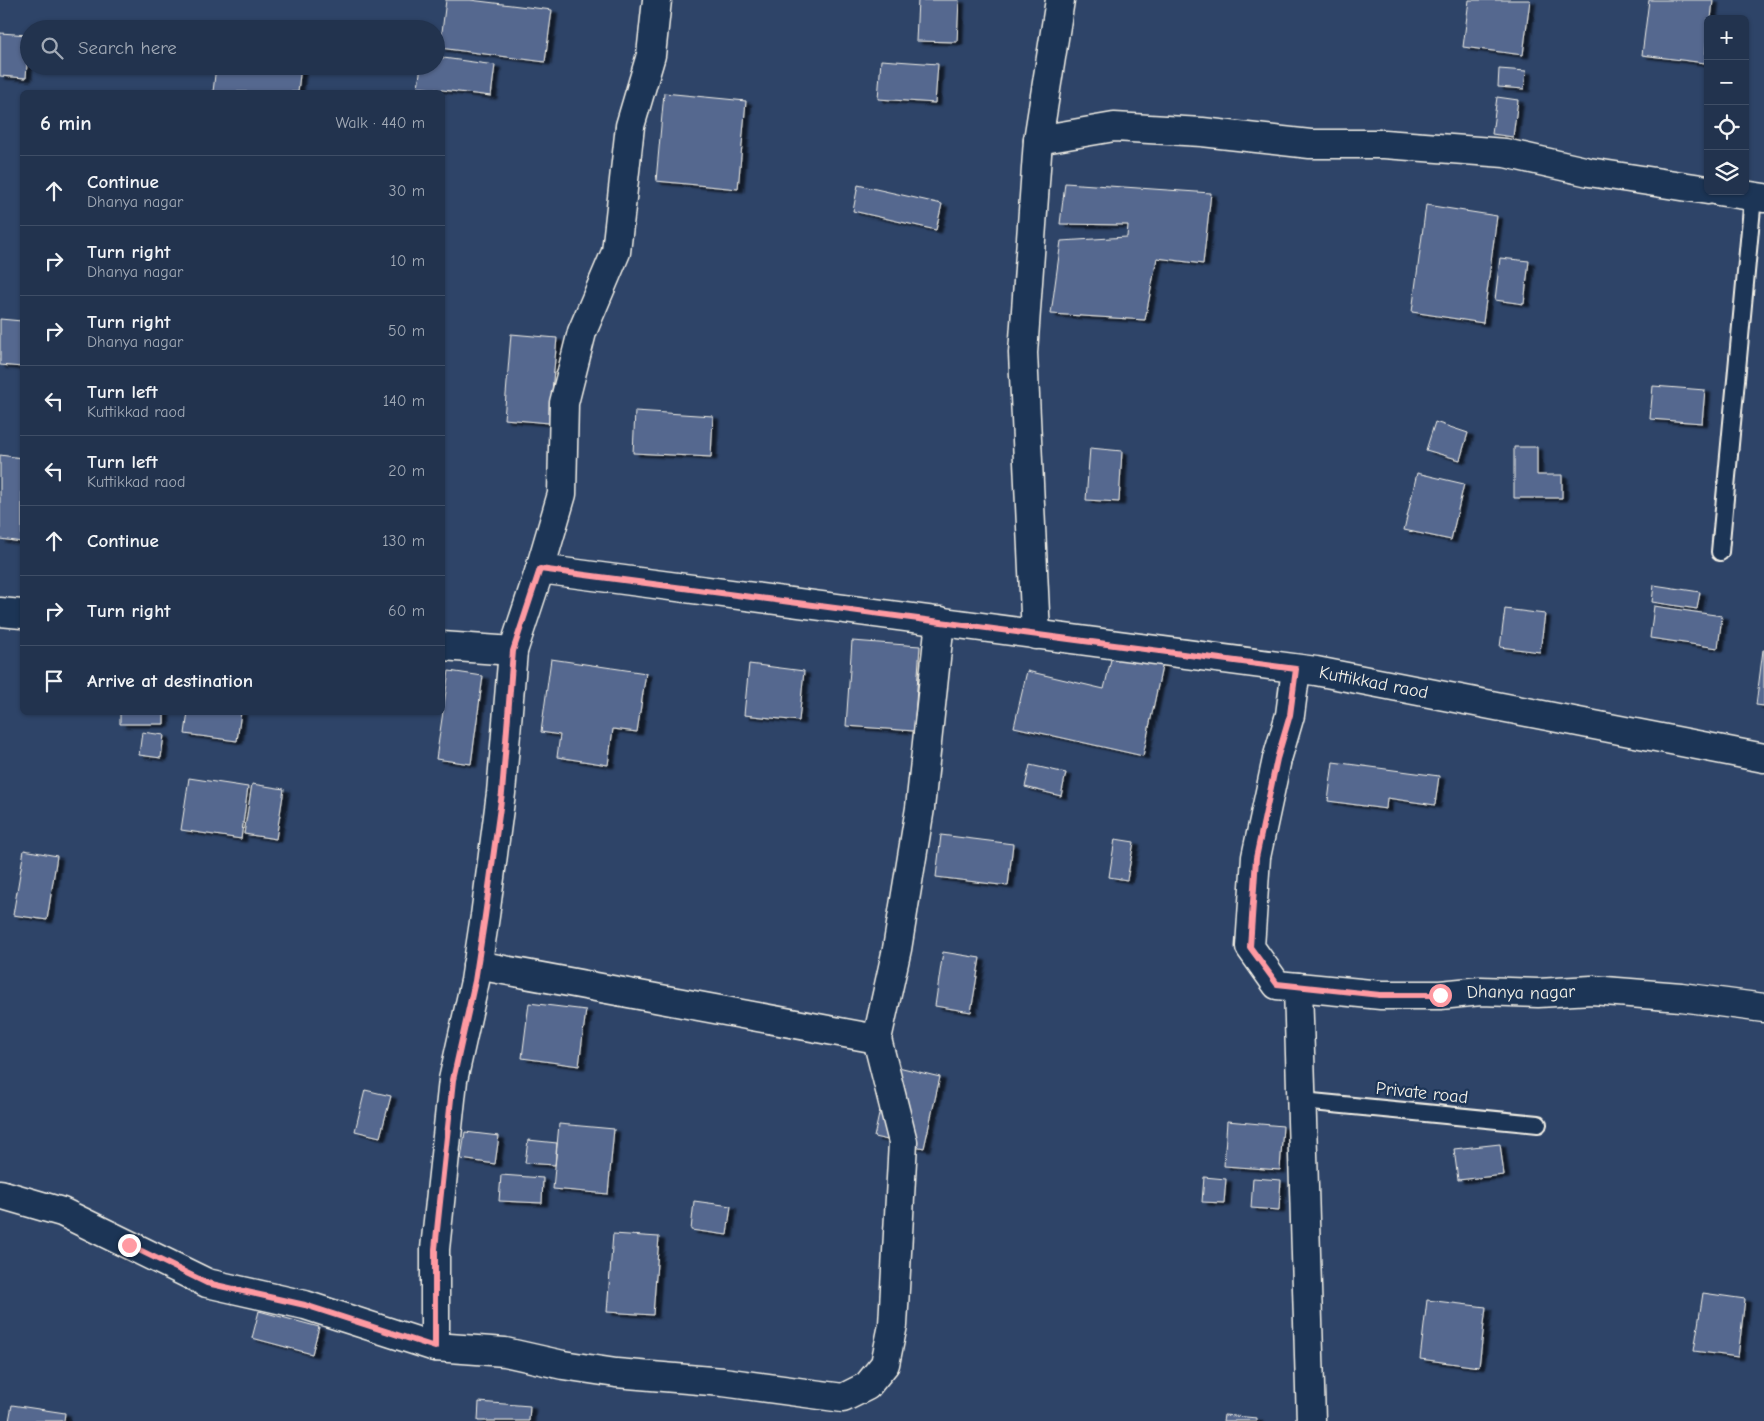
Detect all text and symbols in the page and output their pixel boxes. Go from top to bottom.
map controls [1704,15,1749,195]
button: + [1704,15,1749,60]
search box [20,20,445,75]
icon: search [38,34,66,62]
text: Search here [78,37,177,59]
button: − [1704,60,1749,105]
button: locate [1704,105,1749,150]
text: 6 min [40,111,92,135]
text: Walk · 440 m [335,114,425,132]
button: layers [1704,150,1749,195]
text: Continue [87,171,159,193]
icon: ahead [40,177,68,205]
text: 30 m [389,182,425,200]
text: Dhanya nagar [87,193,183,211]
text: Turn right [87,241,171,263]
icon: right [40,247,68,275]
text: 10 m [390,252,425,270]
text: Dhanya nagar [87,263,183,281]
text: Turn right [87,311,171,333]
icon: right [40,317,68,345]
text: 50 m [388,322,425,340]
text: Dhanya nagar [87,333,183,351]
text: Turn left [87,381,158,403]
icon: left [40,387,68,415]
text: 140 m [383,392,425,410]
text: Kuttikkad raod [87,403,185,421]
text: Turn left [87,451,158,473]
icon: left [40,457,68,485]
text: 20 m [388,462,425,480]
text: Kuttikkad raod [87,473,185,491]
icon: ahead [40,527,68,555]
text: Continue [87,530,159,552]
text: 130 m [382,532,425,550]
icon: right [40,597,68,625]
text: Turn right [87,600,171,622]
text: 60 m [388,602,425,620]
street label: Kuttikkad raod [1317,661,1430,703]
icon: arrive [40,667,68,695]
text: Arrive at destination [87,670,253,692]
street label: Dhanya nagar [1466,980,1577,1004]
route start [1429,984,1452,1007]
street label: Private road [1375,1078,1469,1108]
route end [118,1234,141,1257]

